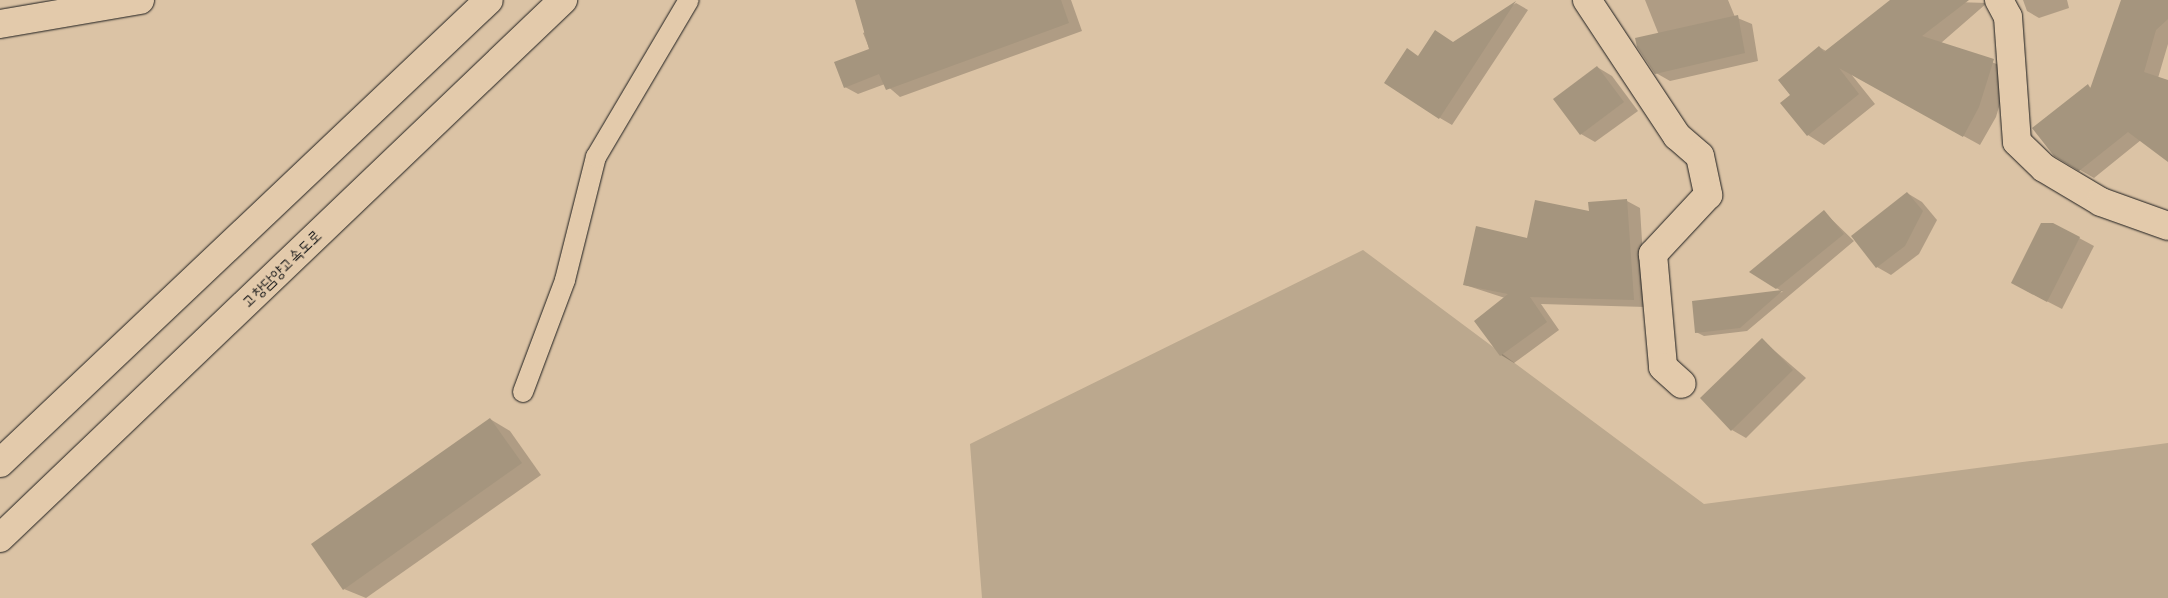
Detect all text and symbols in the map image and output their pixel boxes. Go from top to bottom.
street label: 고창담양고속도로 [238,226,326,312]

